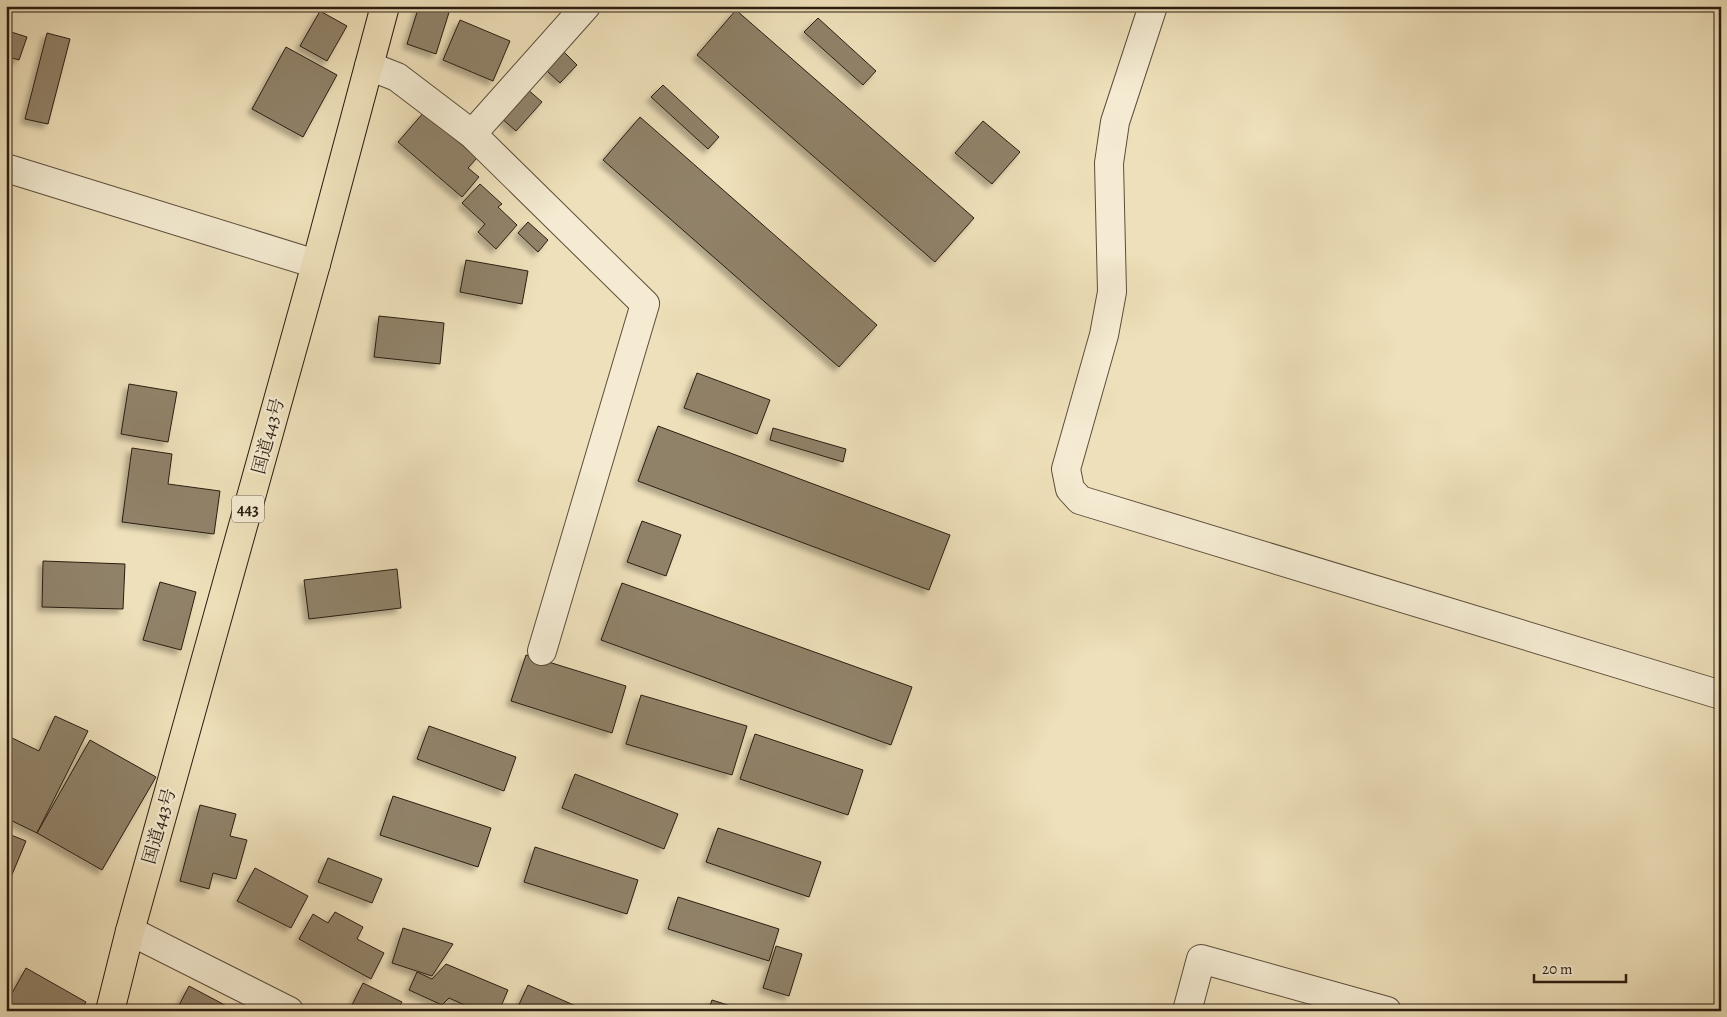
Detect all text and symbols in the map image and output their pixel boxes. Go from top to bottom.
street label: 国道443号 [246,395,290,477]
road number: 443 [232,496,264,522]
street label: 国道443号 [137,785,181,867]
scale bar [1534,952,1627,984]
text: 20 m [1542,959,1573,979]

